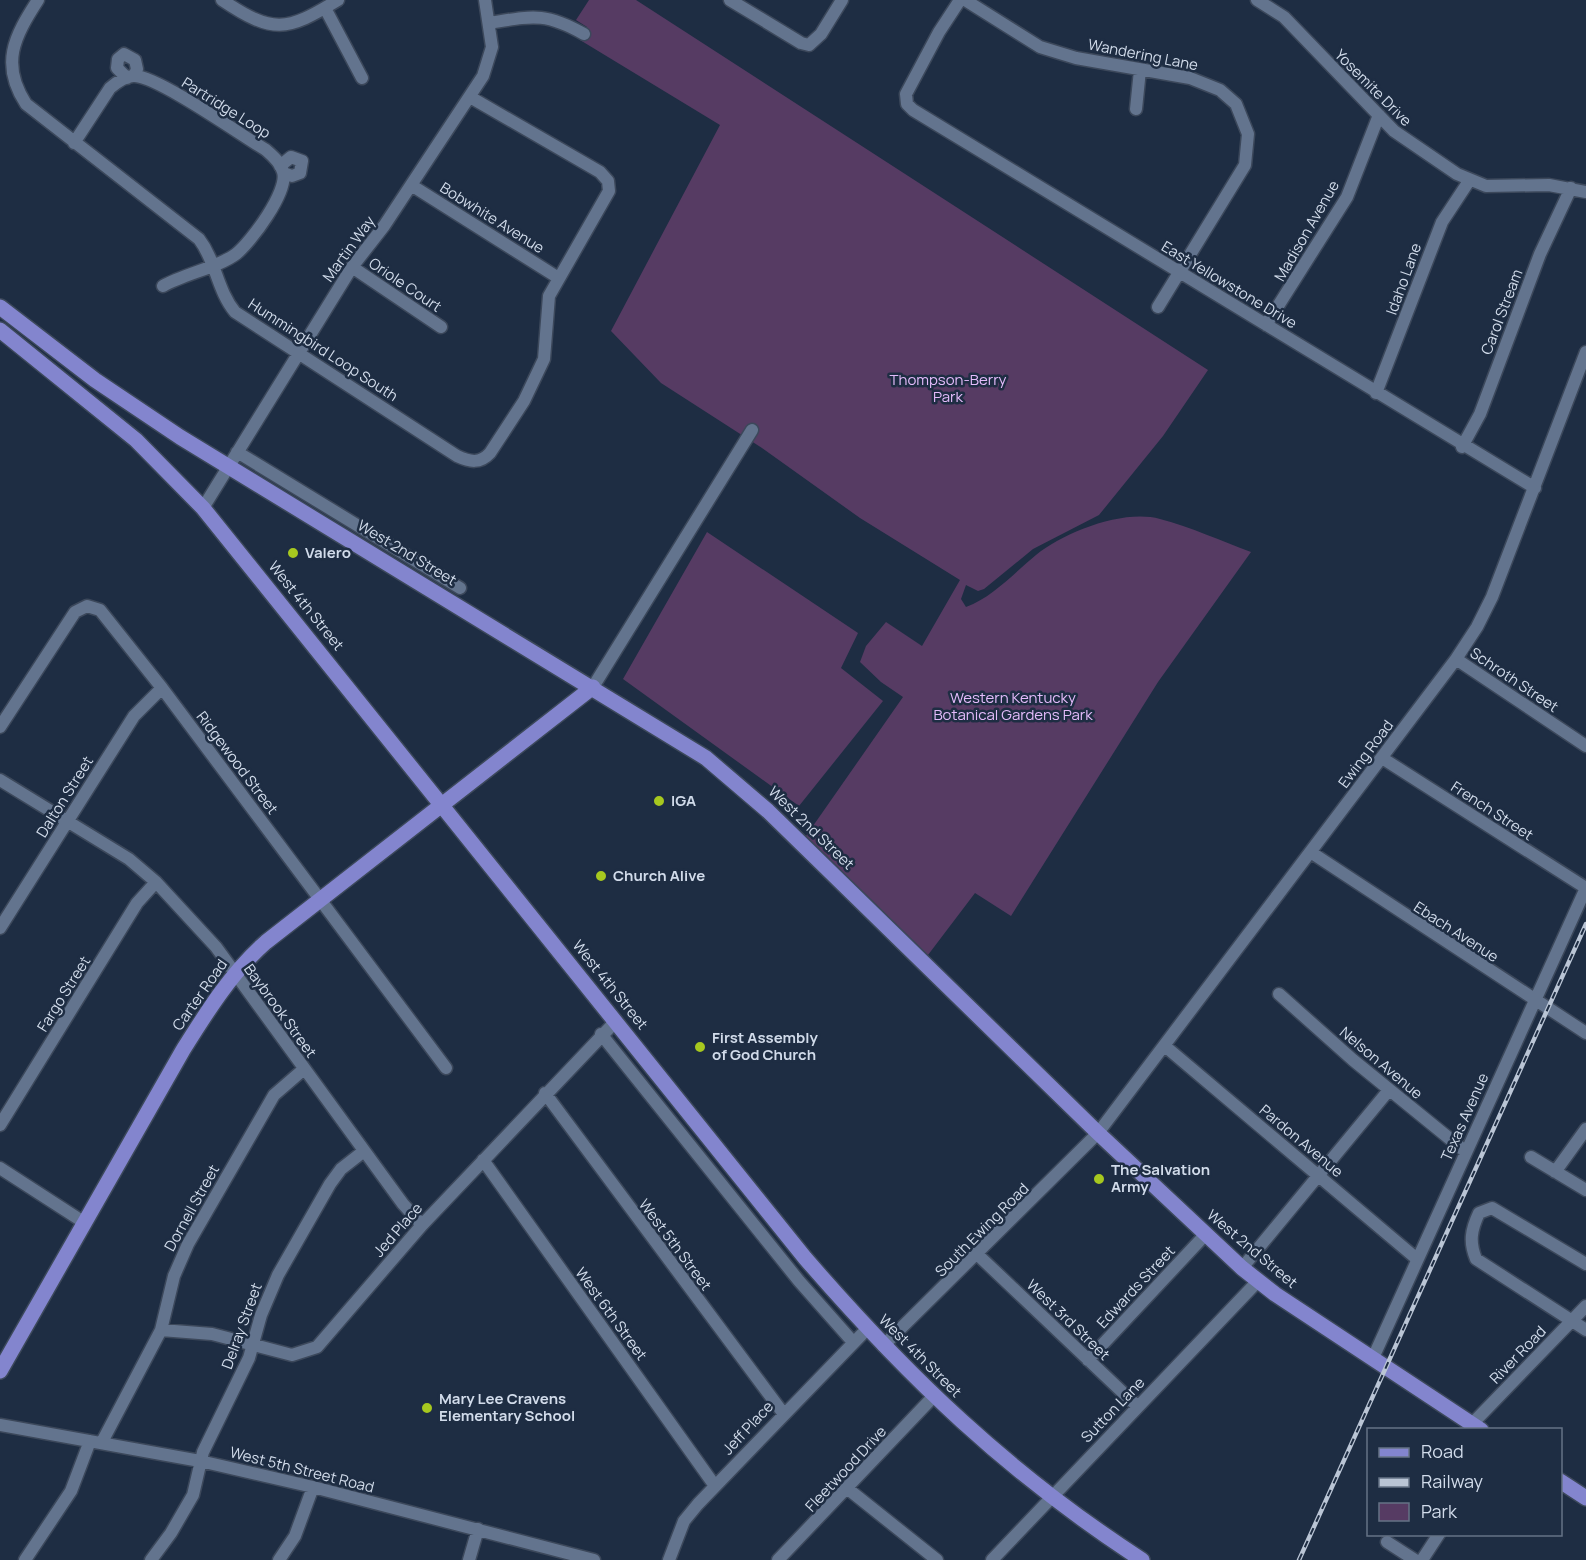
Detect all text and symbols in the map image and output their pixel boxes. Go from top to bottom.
street label: Wandering Lane [1086,34,1200,75]
street label: Yosemite Drive [1330,44,1417,131]
street label: Partridge Loop [178,72,275,143]
street label: Madison Avenue [1269,176,1344,285]
street label: Bobwhite Avenue [436,177,549,258]
street label: Martin Way [317,211,380,286]
street label: East Yellowstone Drive [1158,236,1301,334]
street label: Idaho Lane [1381,240,1426,318]
street label: Oriole Court [365,252,446,317]
street label: Carol Stream [1476,266,1527,358]
street label: Hummingbird Loop South [244,293,402,406]
park label: Thompson-Berry Park [890,369,1006,407]
street label: West 2nd Street [354,515,461,590]
place label: Valero [305,542,351,563]
marker: Valero [286,546,300,560]
street label: West 4th Street [264,556,349,655]
street label: Schroth Street [1466,642,1563,717]
park label: Western Kentucky Botanical Gardens Park [933,687,1093,725]
street label: Ridgewood Street [192,707,283,819]
street label: Ewing Road [1333,715,1398,792]
street label: Dalton Street [31,752,98,842]
street label: French Street [1447,776,1538,845]
street label: West 2nd Street [764,781,859,874]
place label: IGA [671,790,696,811]
marker: IGA [652,794,666,808]
place label: Church Alive [613,865,705,886]
marker: Church Alive [594,869,608,883]
street label: Ebach Avenue [1410,896,1503,967]
street label: West 4th Street [568,935,653,1034]
street label: Fargo Street [32,952,95,1036]
street label: Carter Road [167,955,232,1035]
street label: Baybrook Street [239,959,322,1062]
street label: Nelson Avenue [1335,1022,1428,1104]
place label: First Assembly of God Church [712,1027,818,1065]
marker: First Assembly of God Church [693,1040,707,1054]
street label: Texas Avenue [1436,1069,1493,1164]
street label: Pardon Avenue [1255,1099,1348,1182]
place label: The Salvation Army [1111,1159,1210,1197]
street label: Dornell Street [159,1161,224,1255]
marker: The Salvation Army [1092,1172,1106,1186]
street label: South Ewing Road [930,1178,1033,1281]
street label: West 5th Street [634,1195,717,1295]
street label: Jed Place [368,1198,427,1261]
street label: West 2nd Street [1203,1205,1302,1293]
street label: Edwards Street [1092,1241,1179,1333]
street label: West 6th Street [571,1263,652,1364]
street label: West 3rd Street [1022,1274,1115,1365]
street label: Delray Street [216,1280,267,1372]
street label: West 4th Street [874,1309,967,1402]
street label: River Road [1485,1321,1551,1388]
street label: Sutton Lane [1076,1372,1149,1447]
place label: Mary Lee Cravens Elementary School [439,1388,575,1426]
street label: Jeff Place [717,1396,778,1459]
marker: Mary Lee Cravens Elementary School [420,1401,434,1415]
street label: Fleetwood Drive [800,1421,891,1516]
legend [1367,1428,1562,1536]
text: Road [1421,1439,1464,1463]
street label: West 5th Street Road [228,1441,376,1498]
text: Railway [1421,1469,1483,1493]
text: Park [1421,1499,1458,1523]

